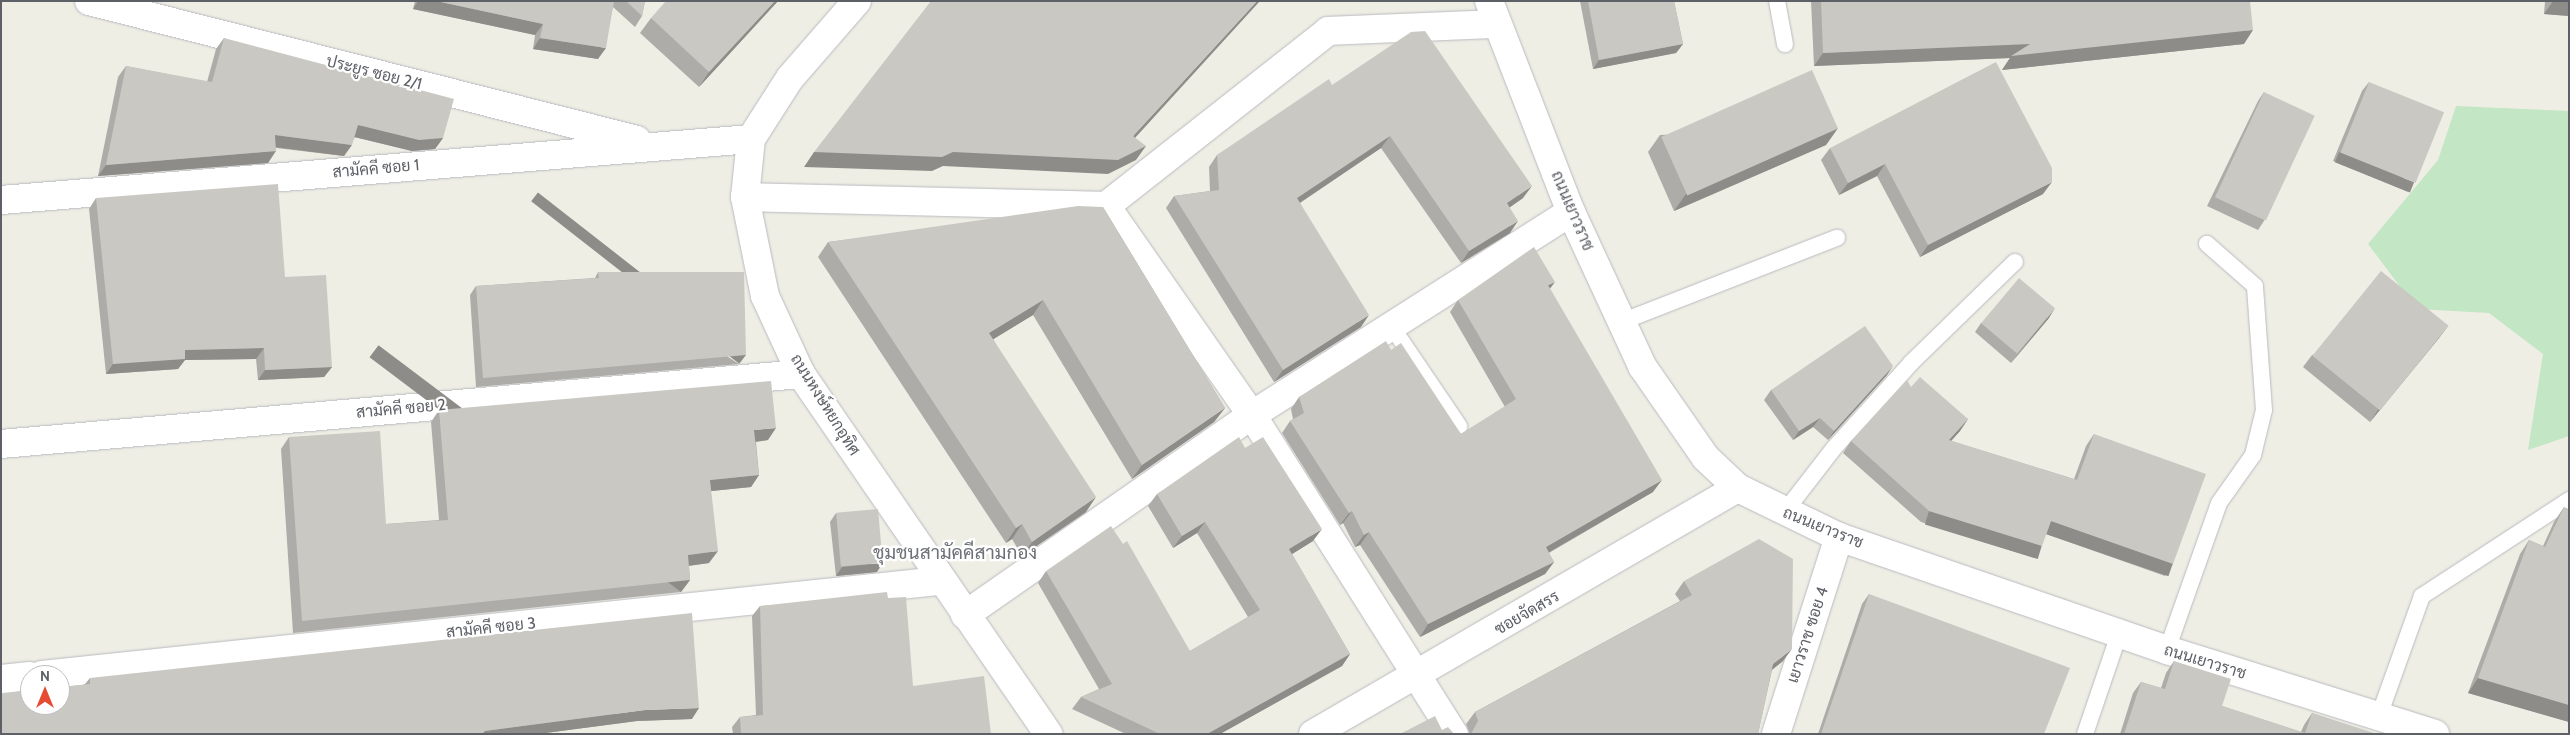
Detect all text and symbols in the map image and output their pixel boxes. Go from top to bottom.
street label: ประยูร ซอย 2/1 [324,52,424,94]
street label: สามัคคี ซอย 1 [332,156,420,182]
street label: ถนนเยาวราช [1547,168,1597,254]
street label: ถนนหงษ์หยกอุทิศ [786,351,864,459]
street label: สามัคคี ซอย 2 [355,396,447,422]
street label: ถนนเยาวราช [1780,503,1866,553]
district label: ชุมชนสามัคคีสามกอง [873,542,1037,564]
street label: เยาวราช ซอย 4 [1783,584,1833,686]
street label: ซอยจัดสรร [1491,587,1563,639]
street label: สามัคคี ซอย 3 [445,614,537,642]
street label: ถนนเยาวราช [2162,640,2248,684]
north arrow [20,665,70,715]
text: N [40,667,50,685]

